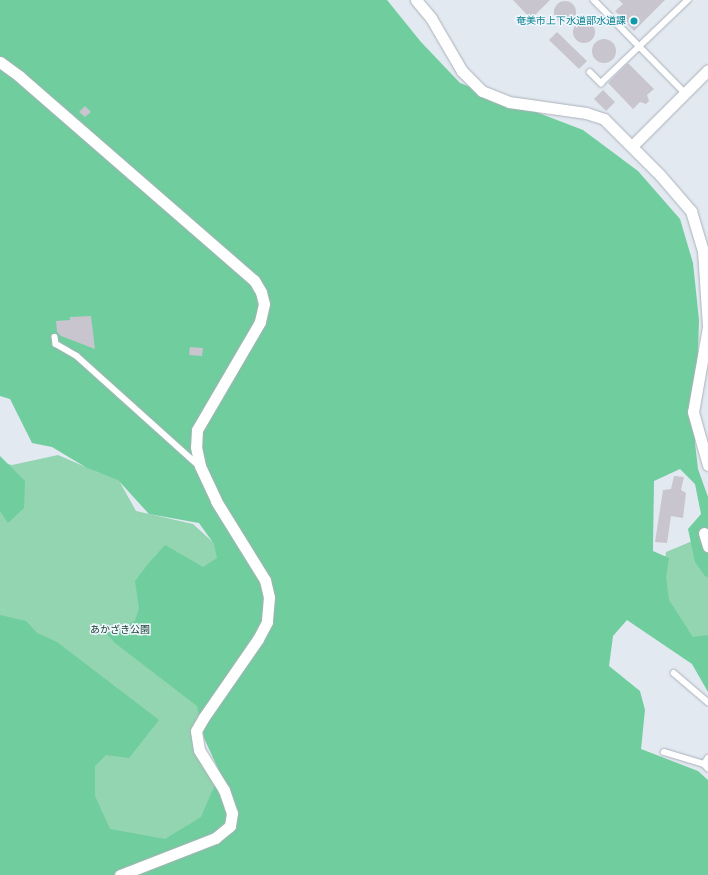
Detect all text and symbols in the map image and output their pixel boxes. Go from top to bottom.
place label: 奄美市上下水道部水道課 [516,15,626,27]
marker: 奄美市上下水道部水道課 [629,16,639,26]
park label: あかざき公園 [90,624,150,636]

